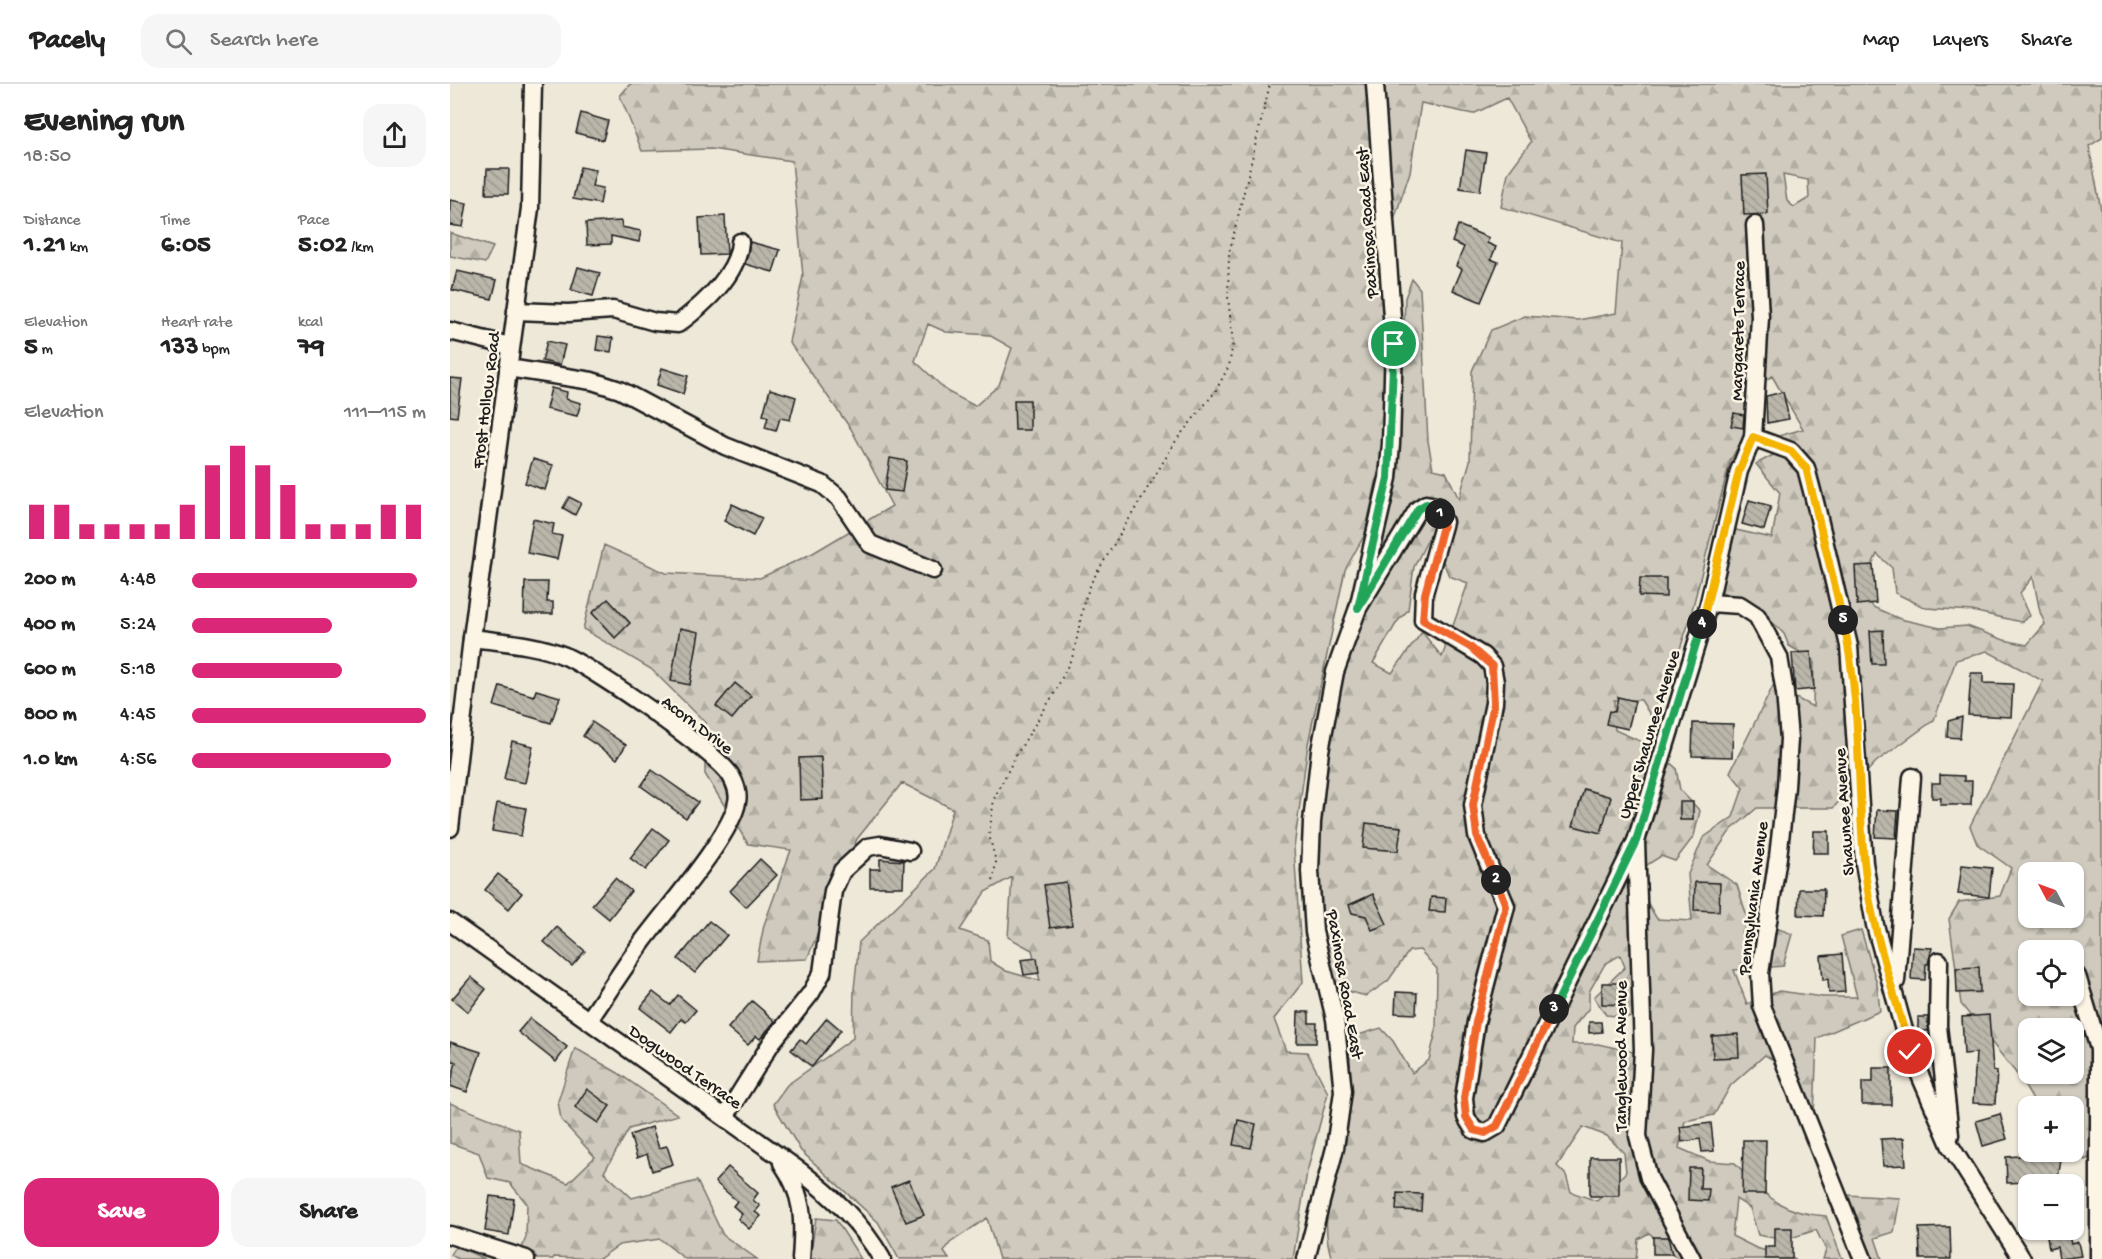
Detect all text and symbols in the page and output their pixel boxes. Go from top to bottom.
search box [141,14,561,68]
text: Pacely [30,25,105,58]
icon: search [162,25,195,58]
text: Search here [210,28,318,54]
text: Map [1863,29,1899,54]
text: Layers [1932,29,1988,54]
text: Share [2021,29,2072,54]
text: Evening run [24,104,184,142]
button: share [363,104,426,167]
street label: Paxinosa Road East [1353,145,1384,300]
text: 18:50 [24,146,71,169]
text: Distance [24,212,81,231]
text: Time [161,212,190,231]
text: Pace [298,212,329,231]
text: 1.21 [24,231,66,262]
text: 6:05 [161,231,211,262]
text: 5:02 [298,231,347,262]
text: km [66,239,88,258]
text: /km [347,239,373,258]
street label: Margarete Terrace [1728,260,1751,401]
text: Elevation [24,314,88,333]
text: Heart rate [161,314,233,333]
text: kcal [298,314,323,333]
pin [1368,318,1419,369]
icon: arrive [1377,327,1410,360]
street label: Frost Hollow Road [469,329,506,471]
text: 5 [24,333,38,364]
text: 133 [161,333,199,364]
text: 79 [298,333,325,364]
text: m [38,341,53,360]
text: bpm [199,341,230,360]
text: Elevation [24,402,104,425]
text: 111–115 m [344,402,426,425]
pin: 1 [1425,499,1455,529]
text: 1 [1437,504,1443,523]
text: 200 m [24,569,75,592]
text: 4:48 [120,569,156,592]
pin: 5 [1828,605,1858,635]
pin: 4 [1687,609,1717,639]
text: 5 [1839,610,1847,629]
text: 400 m [24,614,75,637]
text: 5:24 [120,614,156,637]
text: 4 [1698,614,1706,633]
street label: Upper Shawnee Avenue [1615,647,1686,822]
text: 600 m [24,659,76,682]
text: 5:18 [120,659,156,682]
street label: Acorn Drive [656,692,737,760]
text: 800 m [24,704,77,727]
text: 4:45 [120,704,156,727]
street label: Shawnee Avenue [1831,747,1860,876]
text: 1.0 km [24,749,78,772]
text: 4:56 [120,749,156,772]
street label: Pennsylvania Avenue [1735,820,1774,977]
north arrow [2018,862,2084,928]
map controls [2018,862,2084,1240]
pin: 2 [1481,865,1511,895]
text: 2 [1492,870,1500,889]
street label: Paxinosa Road East [1320,907,1367,1062]
button: locate [2018,940,2084,1006]
street label: Tanglewood Avenue [1612,980,1633,1132]
pin: 3 [1539,994,1569,1024]
text: 3 [1550,999,1558,1018]
button: layers [2018,1018,2084,1084]
street label: Dogwood Terrace [623,1021,746,1115]
pin [1884,1026,1935,1077]
icon: check [1893,1035,1926,1068]
button: + [2018,1096,2084,1162]
button: − [2018,1174,2084,1240]
button: Save [24,1178,219,1247]
button: Share [231,1178,426,1247]

